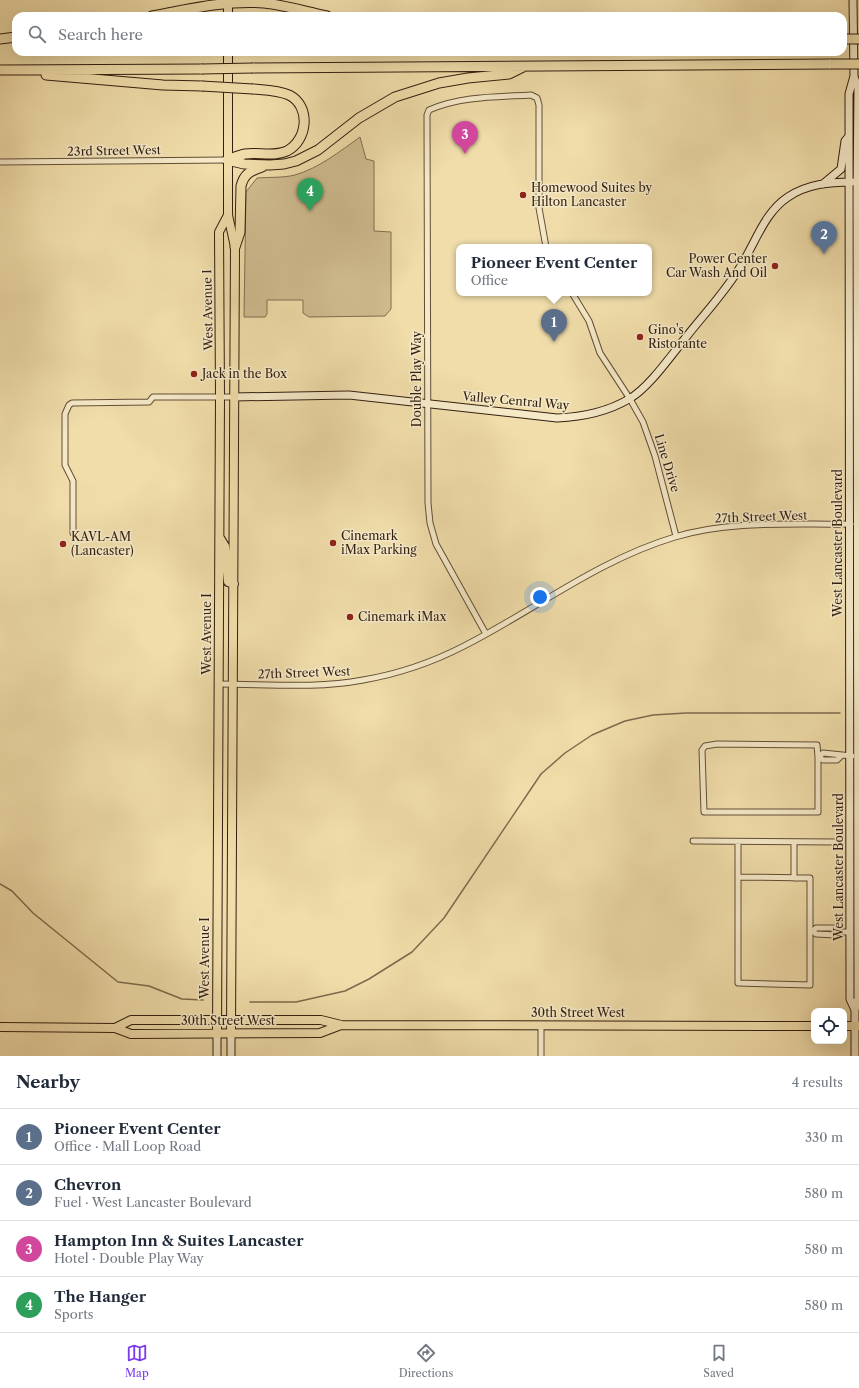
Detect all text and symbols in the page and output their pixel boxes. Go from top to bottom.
search box [12,12,847,56]
icon: search [26,23,48,45]
text: Search here [58,25,143,44]
pin: 3 [452,121,478,154]
street label: 23rd Street West [67,142,162,159]
pin: 4 [297,178,323,211]
place label: Homewood Suites by Hilton Lancaster [531,180,652,209]
marker: Homewood Suites by Hilton Lancaster [518,190,528,200]
pin: 2 [811,221,837,254]
popup [456,244,652,296]
place label: Power Center Car Wash And Oil [666,251,767,280]
text: Pioneer Event Center [471,253,637,272]
marker: Power Center Car Wash And Oil [770,261,780,271]
street label: West Avenue I [199,269,216,352]
text: Office [471,272,508,288]
pin: 1 [541,309,567,342]
place label: Gino's Ristorante [648,322,707,351]
street label: Double Play Way [409,330,424,427]
marker: Gino's Ristorante [635,332,645,342]
place label: Jack in the Box [200,366,287,381]
marker: Jack in the Box [189,369,199,379]
street label: Valley Central Way [461,388,570,413]
street label: Line Drive [652,432,684,494]
street label: West Lancaster Boulevard [830,468,845,618]
street label: 27th Street West [714,507,808,526]
place label: Cinemark iMax Parking [341,528,417,557]
place label: KAVL-AM (Lancaster) [71,529,134,558]
marker: Cinemark iMax Parking [328,538,338,548]
marker: KAVL-AM (Lancaster) [58,539,68,549]
your location [530,587,550,607]
street label: West Avenue I [199,593,214,676]
place label: Cinemark iMax [358,609,447,624]
marker: Cinemark iMax [345,612,355,622]
street label: 27th Street West [257,663,351,682]
street label: West Lancaster Boulevard [831,792,846,942]
street label: West Avenue I [197,917,212,1000]
street label: 30th Street West [531,1005,626,1020]
map controls [811,1008,847,1044]
button: locate [811,1008,847,1044]
street label: 30th Street West [181,1013,276,1028]
text: Nearby [16,1072,80,1092]
text: 4 results [792,1074,843,1090]
text: Pioneer Event Center [54,1119,221,1138]
text: 1 [26,1129,32,1145]
text: 330 m [805,1129,843,1145]
text: Office · Mall Loop Road [54,1138,201,1154]
text: Chevron [54,1175,121,1194]
text: 2 [25,1185,33,1201]
text: 580 m [804,1185,843,1201]
text: Fuel · West Lancaster Boulevard [54,1194,252,1210]
text: Hampton Inn & Suites Lancaster [54,1231,304,1250]
text: 3 [25,1241,33,1257]
text: 580 m [804,1241,843,1257]
text: Hotel · Double Play Way [54,1250,204,1266]
text: The Hanger [54,1287,146,1306]
text: 4 [25,1297,33,1313]
text: 580 m [804,1297,843,1313]
text: Sports [54,1306,93,1322]
tab: Map [125,1342,149,1380]
tab: Directions [399,1342,453,1380]
tab: Saved [703,1342,734,1380]

